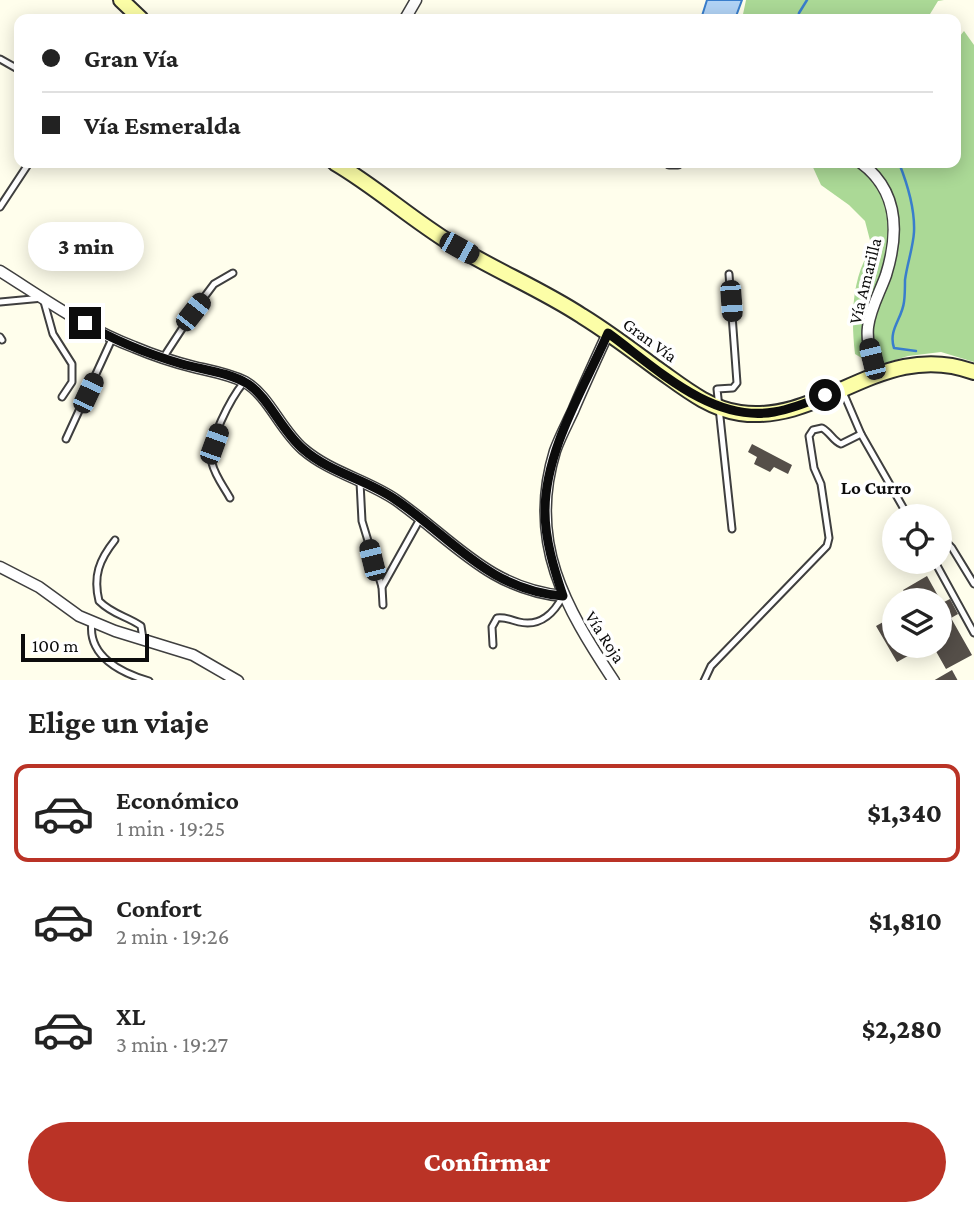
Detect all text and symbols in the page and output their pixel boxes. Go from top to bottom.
text: Gran Vía [84,44,179,73]
text: Vía Esmeralda [84,111,241,140]
callout: 3 min [27,222,143,270]
car [436,229,483,267]
text: 3 min [58,233,114,259]
street label: Vía Amarilla [845,236,885,326]
car [720,279,743,323]
car [172,289,215,335]
route end [69,307,101,339]
street label: Gran Vía [619,314,681,366]
car [857,336,888,382]
car [70,370,107,416]
route start [809,379,841,411]
car [197,421,232,467]
district label: Lo Curro [841,477,911,498]
map controls [882,504,952,658]
button: locate [882,504,952,574]
car [357,537,388,583]
button: layers [882,588,952,658]
street label: Vía Roja [580,607,629,667]
scale bar [21,632,149,663]
text: 100 m [32,635,79,656]
text: Elige un viaje [28,704,209,740]
icon: car [32,782,95,845]
text: Económico [116,786,239,815]
text: $1,340 [867,799,942,828]
text: 1 min · 19:25 [116,815,225,841]
icon: car [32,890,95,953]
text: Confort [116,894,202,923]
text: $1,810 [869,907,942,936]
text: 2 min · 19:26 [116,923,230,949]
icon: car [32,998,95,1061]
text: XL [116,1002,145,1031]
text: $2,280 [862,1015,942,1044]
text: 3 min · 19:27 [116,1031,228,1057]
button: Confirmar [28,1122,946,1202]

